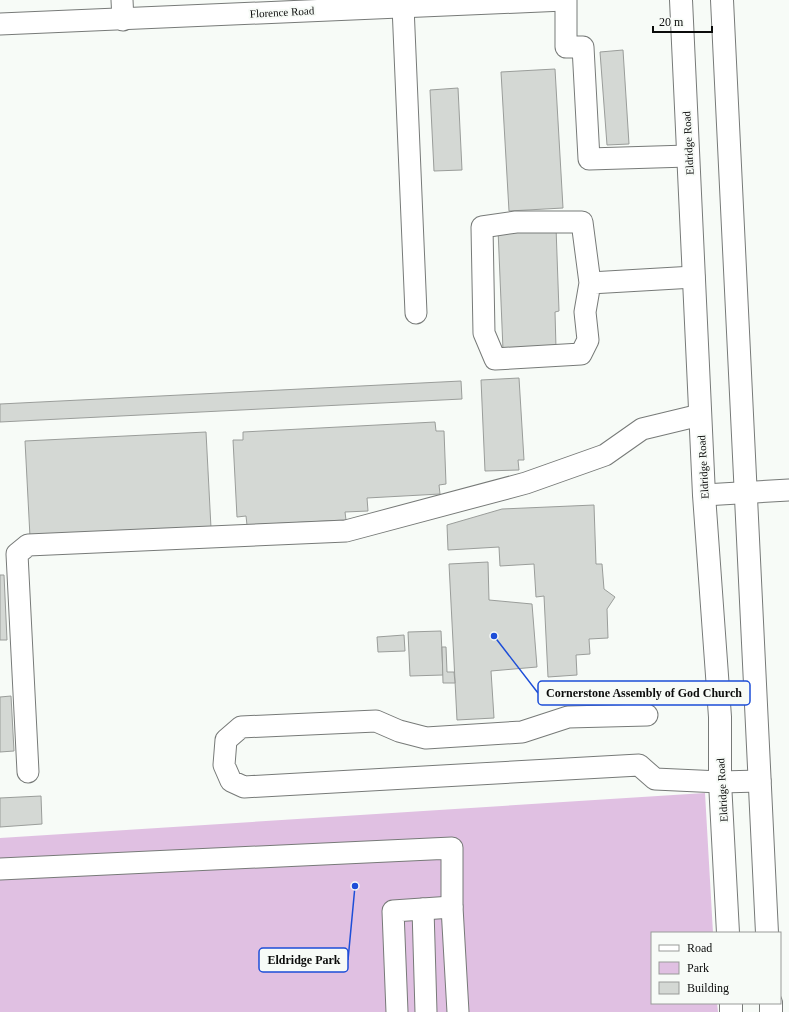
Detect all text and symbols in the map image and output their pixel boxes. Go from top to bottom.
street label: Florence Road [250,4,315,20]
scale bar [653,8,712,34]
text: 20 m [659,15,684,29]
street label: Eldridge Road [680,110,696,175]
street label: Eldridge Road [695,434,711,499]
callout: Cornerstone Assembly of God Church [538,681,750,705]
text: Cornerstone Assembly of God Church [546,686,742,700]
street label: Eldridge Road [714,757,730,822]
legend [651,932,781,1004]
text: Road [687,941,712,955]
callout: Eldridge Park [259,948,348,972]
text: Eldridge Park [267,953,341,967]
text: Park [687,961,709,975]
text: Building [687,981,729,995]

